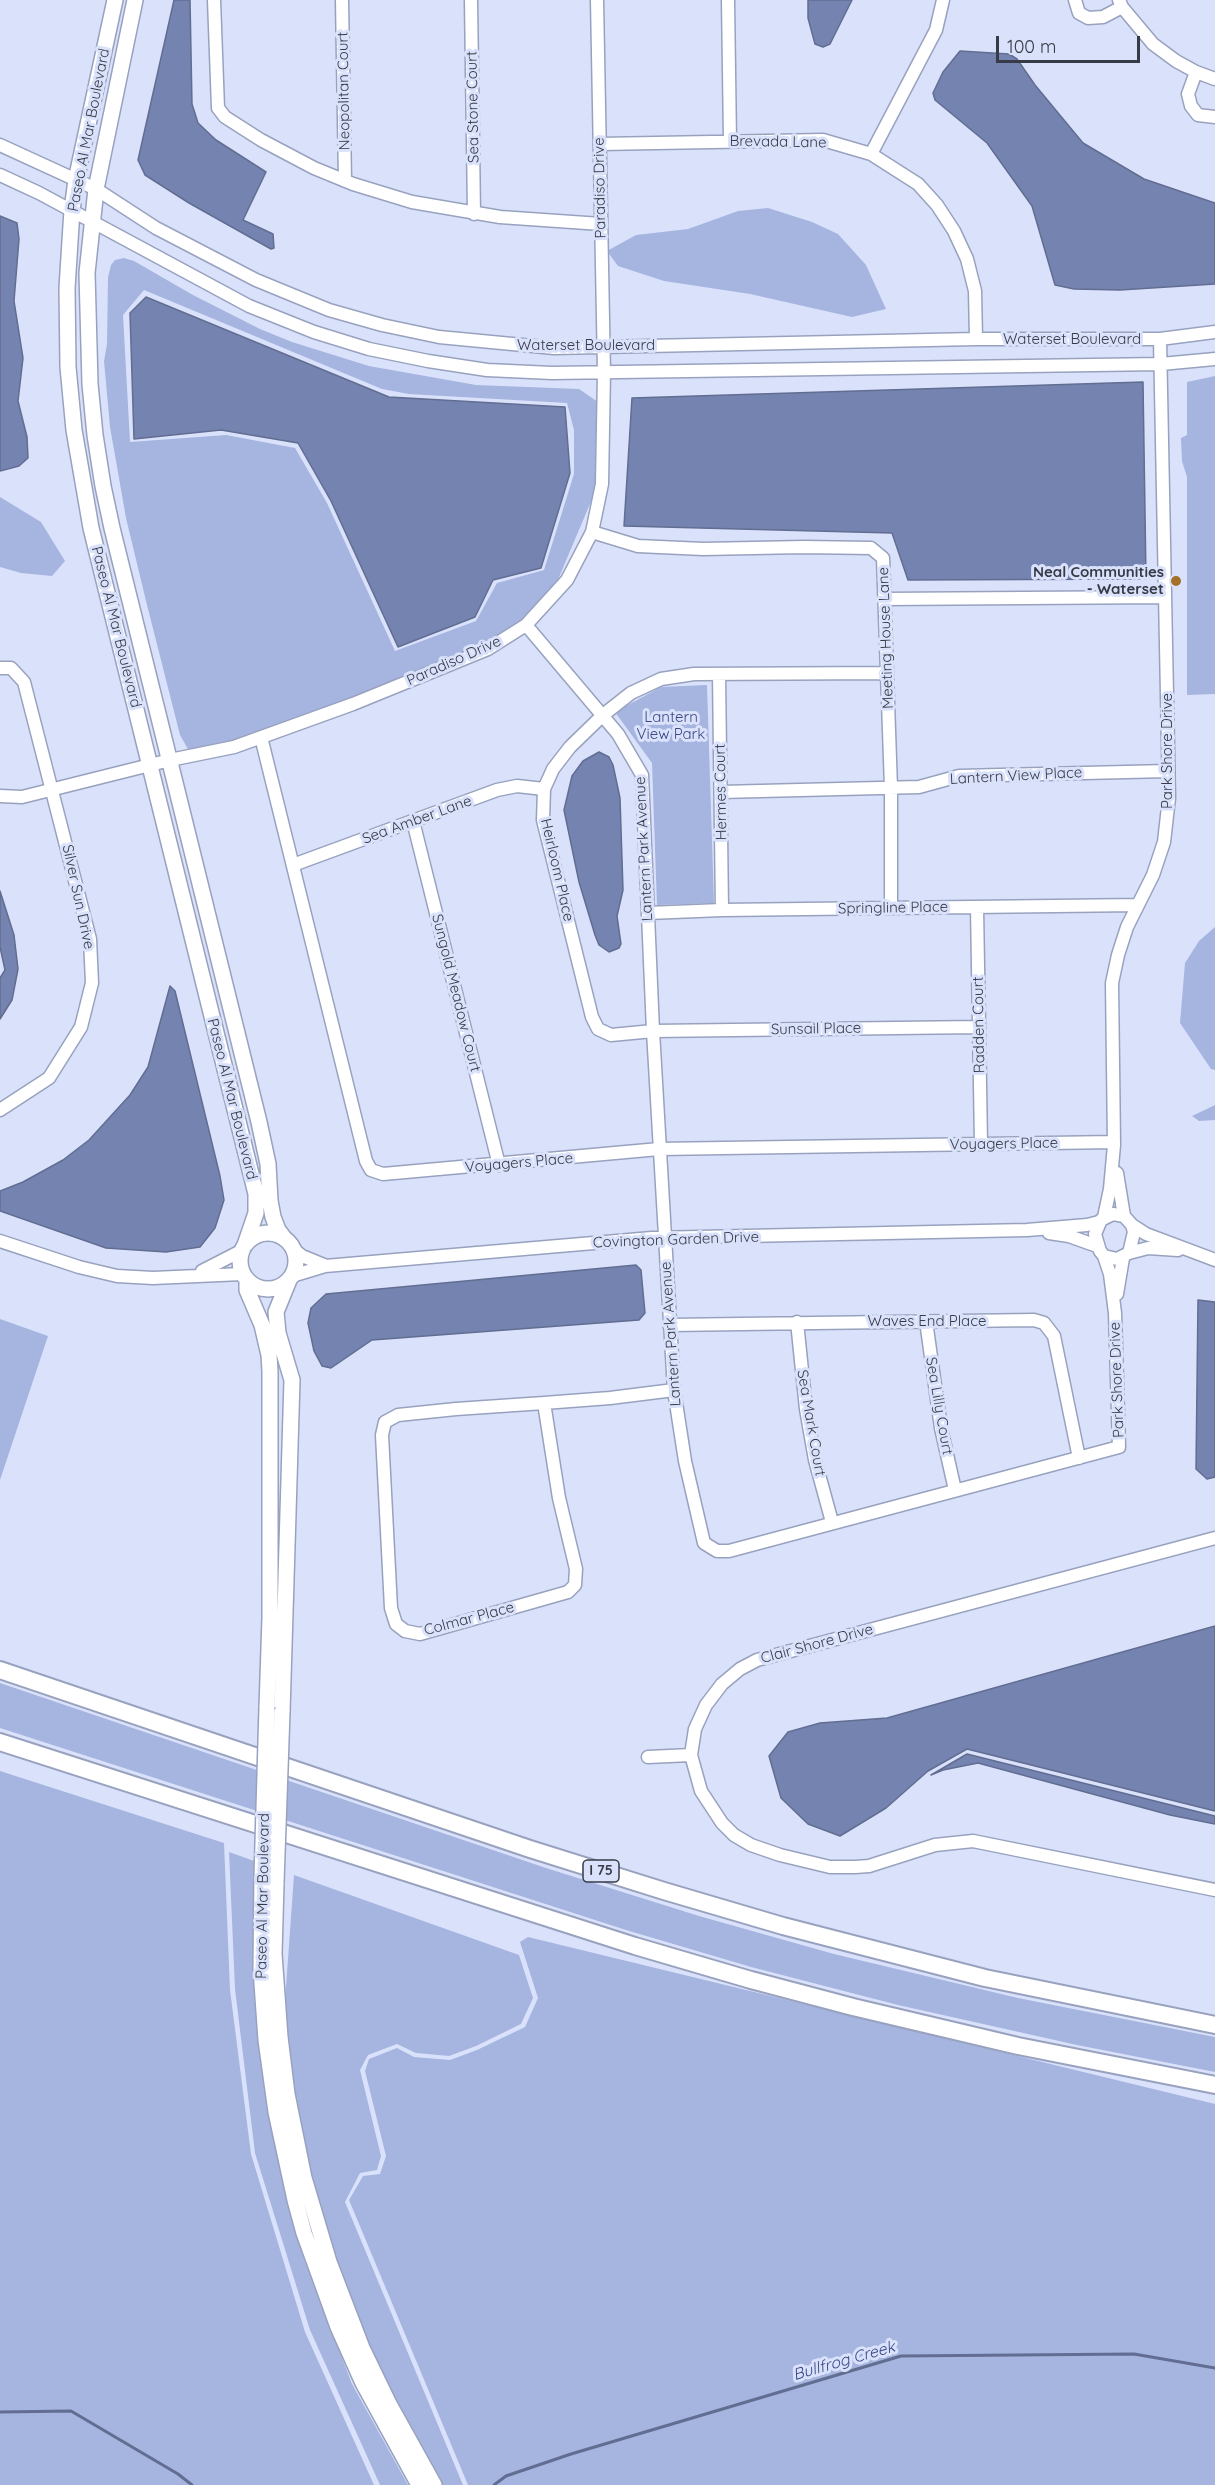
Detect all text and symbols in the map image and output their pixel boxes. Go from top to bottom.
scale bar [999,24,1143,62]
street label: Neopolitan Court [334,32,354,150]
text: 100 m [1007,35,1056,58]
street label: Paseo Al Mar Boulevard [64,47,114,213]
street label: Sea Stone Court [463,51,483,163]
street label: Brevada Lane [729,132,827,152]
street label: Paradiso Drive [590,137,610,239]
street label: Waterset Boulevard [1003,330,1141,348]
street label: Waterset Boulevard [517,336,655,354]
street label: Paseo Al Mar Boulevard [87,544,145,710]
place label: Neal Communities - Waterset [1033,563,1164,598]
street label: Meeting House Lane [875,567,897,709]
marker: Neal Communities - Waterset [1169,574,1183,588]
street label: Paradiso Drive [404,632,504,690]
street label: Park Shore Drive [1158,693,1176,809]
park label: Lantern View Park [637,708,705,743]
street label: Hermes Court [711,744,731,840]
street label: Lantern View Place [949,764,1083,788]
street label: Lantern Park Avenue [631,776,657,922]
street label: Sea Amber Lane [360,792,474,848]
street label: Heirloom Place [536,817,578,923]
street label: Silver Sun Drive [58,843,98,951]
street label: Springline Place [838,898,948,918]
street label: Sungold Meadow Court [428,912,484,1074]
street label: Radden Court [969,976,989,1074]
street label: Paseo Al Mar Boulevard [203,1016,261,1182]
street label: Sunsail Place [771,1019,861,1039]
street label: Voyagers Place [950,1134,1058,1154]
street label: Voyagers Place [464,1149,574,1177]
street label: Covington Garden Drive [593,1228,759,1252]
street label: Lantern Park Avenue [657,1261,685,1407]
street label: Waves End Place [868,1312,986,1330]
street label: Park Shore Drive [1106,1322,1128,1438]
street label: Sea Lilly Court [922,1356,956,1456]
street label: Sea Mark Court [793,1368,829,1478]
street label: Colmar Place [422,1598,516,1640]
street label: Clair Shore Drive [759,1620,875,1668]
street label: Paseo Al Mar Boulevard [253,1813,273,1979]
road number: I 75 [583,1860,619,1882]
water label: Bullfrog Creek [791,2337,897,2385]

